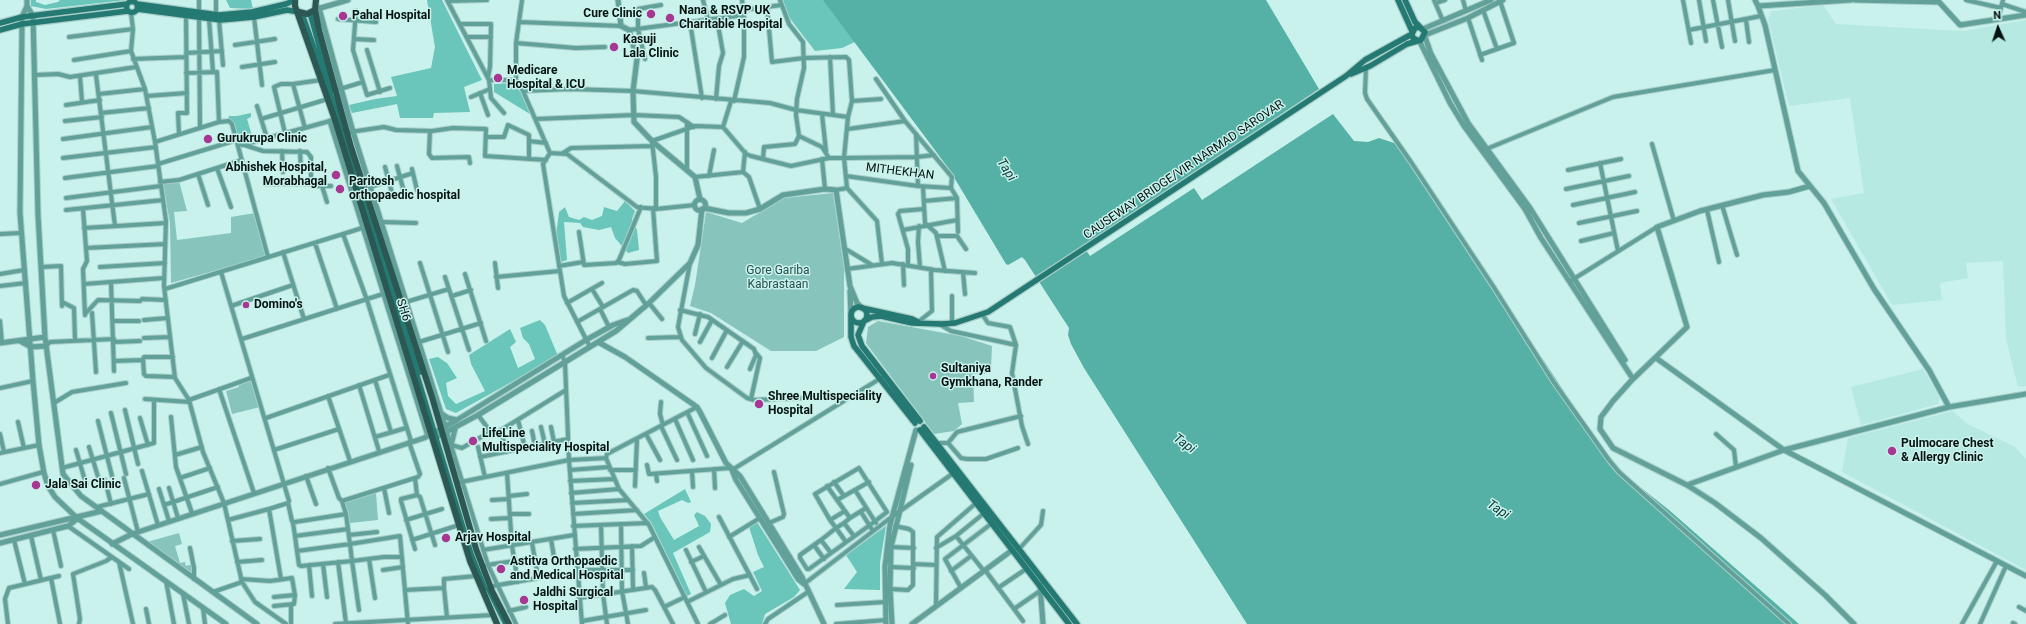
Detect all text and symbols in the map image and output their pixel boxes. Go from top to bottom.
place label: Nana & RSVP UK Charitable Hospital [679,4,782,32]
place label: Cure Clinic [583,7,642,21]
marker: Cure Clinic [645,8,657,20]
north arrow [1978,8,2018,48]
place label: Pahal Hospital [352,9,430,23]
text: N [1993,9,2002,22]
marker: Pahal Hospital [337,10,349,22]
marker: Nana & RSVP UK Charitable Hospital [664,12,676,24]
place label: Kasuji Lala Clinic [623,33,679,61]
marker: Kasuji Lala Clinic [608,41,620,53]
place label: Medicare Hospital & ICU [507,64,585,92]
marker: Medicare Hospital & ICU [492,72,504,84]
street label: CAUSEWAY BRIDGE/VIR NARMAD SAROVAR [1081,97,1287,243]
place label: Gurukrupa Clinic [217,132,307,146]
marker: Gurukrupa Clinic [202,133,214,145]
water label: Tapi [993,156,1019,184]
place label: Abhishek Hospital, Morabhagal [226,161,327,189]
street label: MITHEKHAN [865,161,935,183]
marker: Abhishek Hospital, Morabhagal [330,169,342,181]
place label: Paritosh orthopaedic hospital [349,175,460,203]
marker: Paritosh orthopaedic hospital [334,183,346,195]
park label: Gore Gariba Kabrastaan [746,264,810,292]
street label: SH6 [393,297,413,323]
place label: Domino's [254,298,303,312]
marker: Domino's [241,300,251,310]
place label: Sultaniya Gymkhana, Rander [941,362,1043,390]
marker: Sultaniya Gymkhana, Rander [928,371,938,381]
place label: Shree Multispeciality Hospital [768,390,882,418]
marker: Shree Multispeciality Hospital [753,398,765,410]
place label: LifeLine Multispeciality Hospital [482,427,609,455]
water label: Tapi [1170,431,1198,457]
marker: LifeLine Multispeciality Hospital [467,435,479,447]
place label: Pulmocare Chest & Allergy Clinic [1901,437,1993,465]
marker: Pulmocare Chest & Allergy Clinic [1886,445,1898,457]
place label: Jala Sai Clinic [45,478,121,492]
marker: Jala Sai Clinic [30,479,42,491]
water label: Tapi [1484,497,1512,523]
place label: Arjav Hospital [455,531,531,545]
marker: Arjav Hospital [440,532,452,544]
place label: Astitva Orthopaedic and Medical Hospital [510,555,624,583]
marker: Astitva Orthopaedic and Medical Hospital [495,563,507,575]
place label: Jaldhi Surgical Hospital [533,586,613,614]
marker: Jaldhi Surgical Hospital [518,594,530,606]

